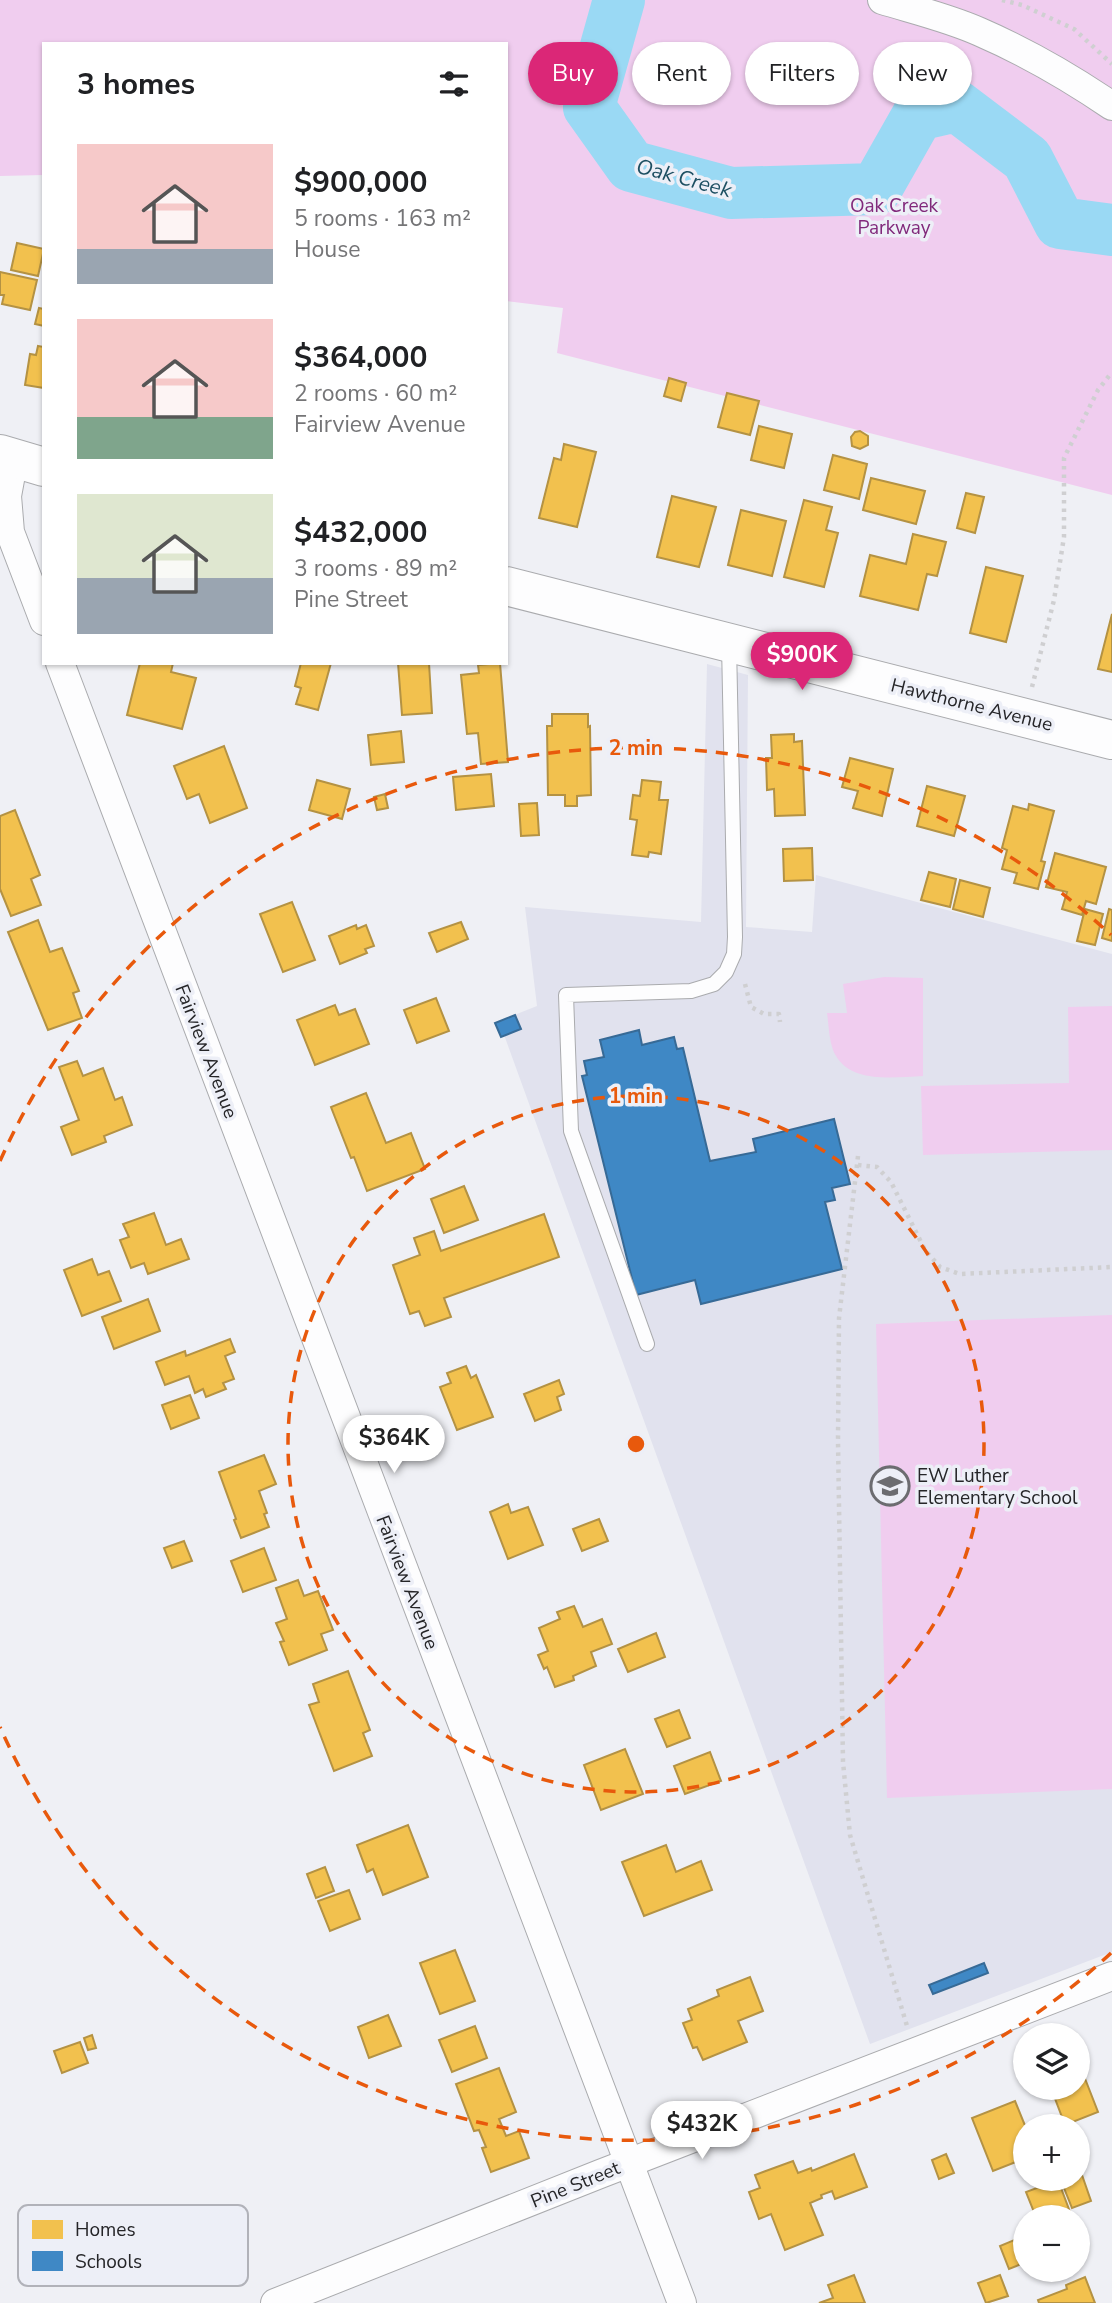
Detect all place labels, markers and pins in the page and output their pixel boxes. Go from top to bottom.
pin: $900K [753,632,851,692]
pin: $364K [345,1416,443,1475]
centre of rings [624,1432,648,1456]
place label: EW Luther Elementary School [917,1463,1078,1511]
school or university icon: EW Luther Elementary School [869,1465,911,1507]
pin: $432K [653,2102,751,2161]

